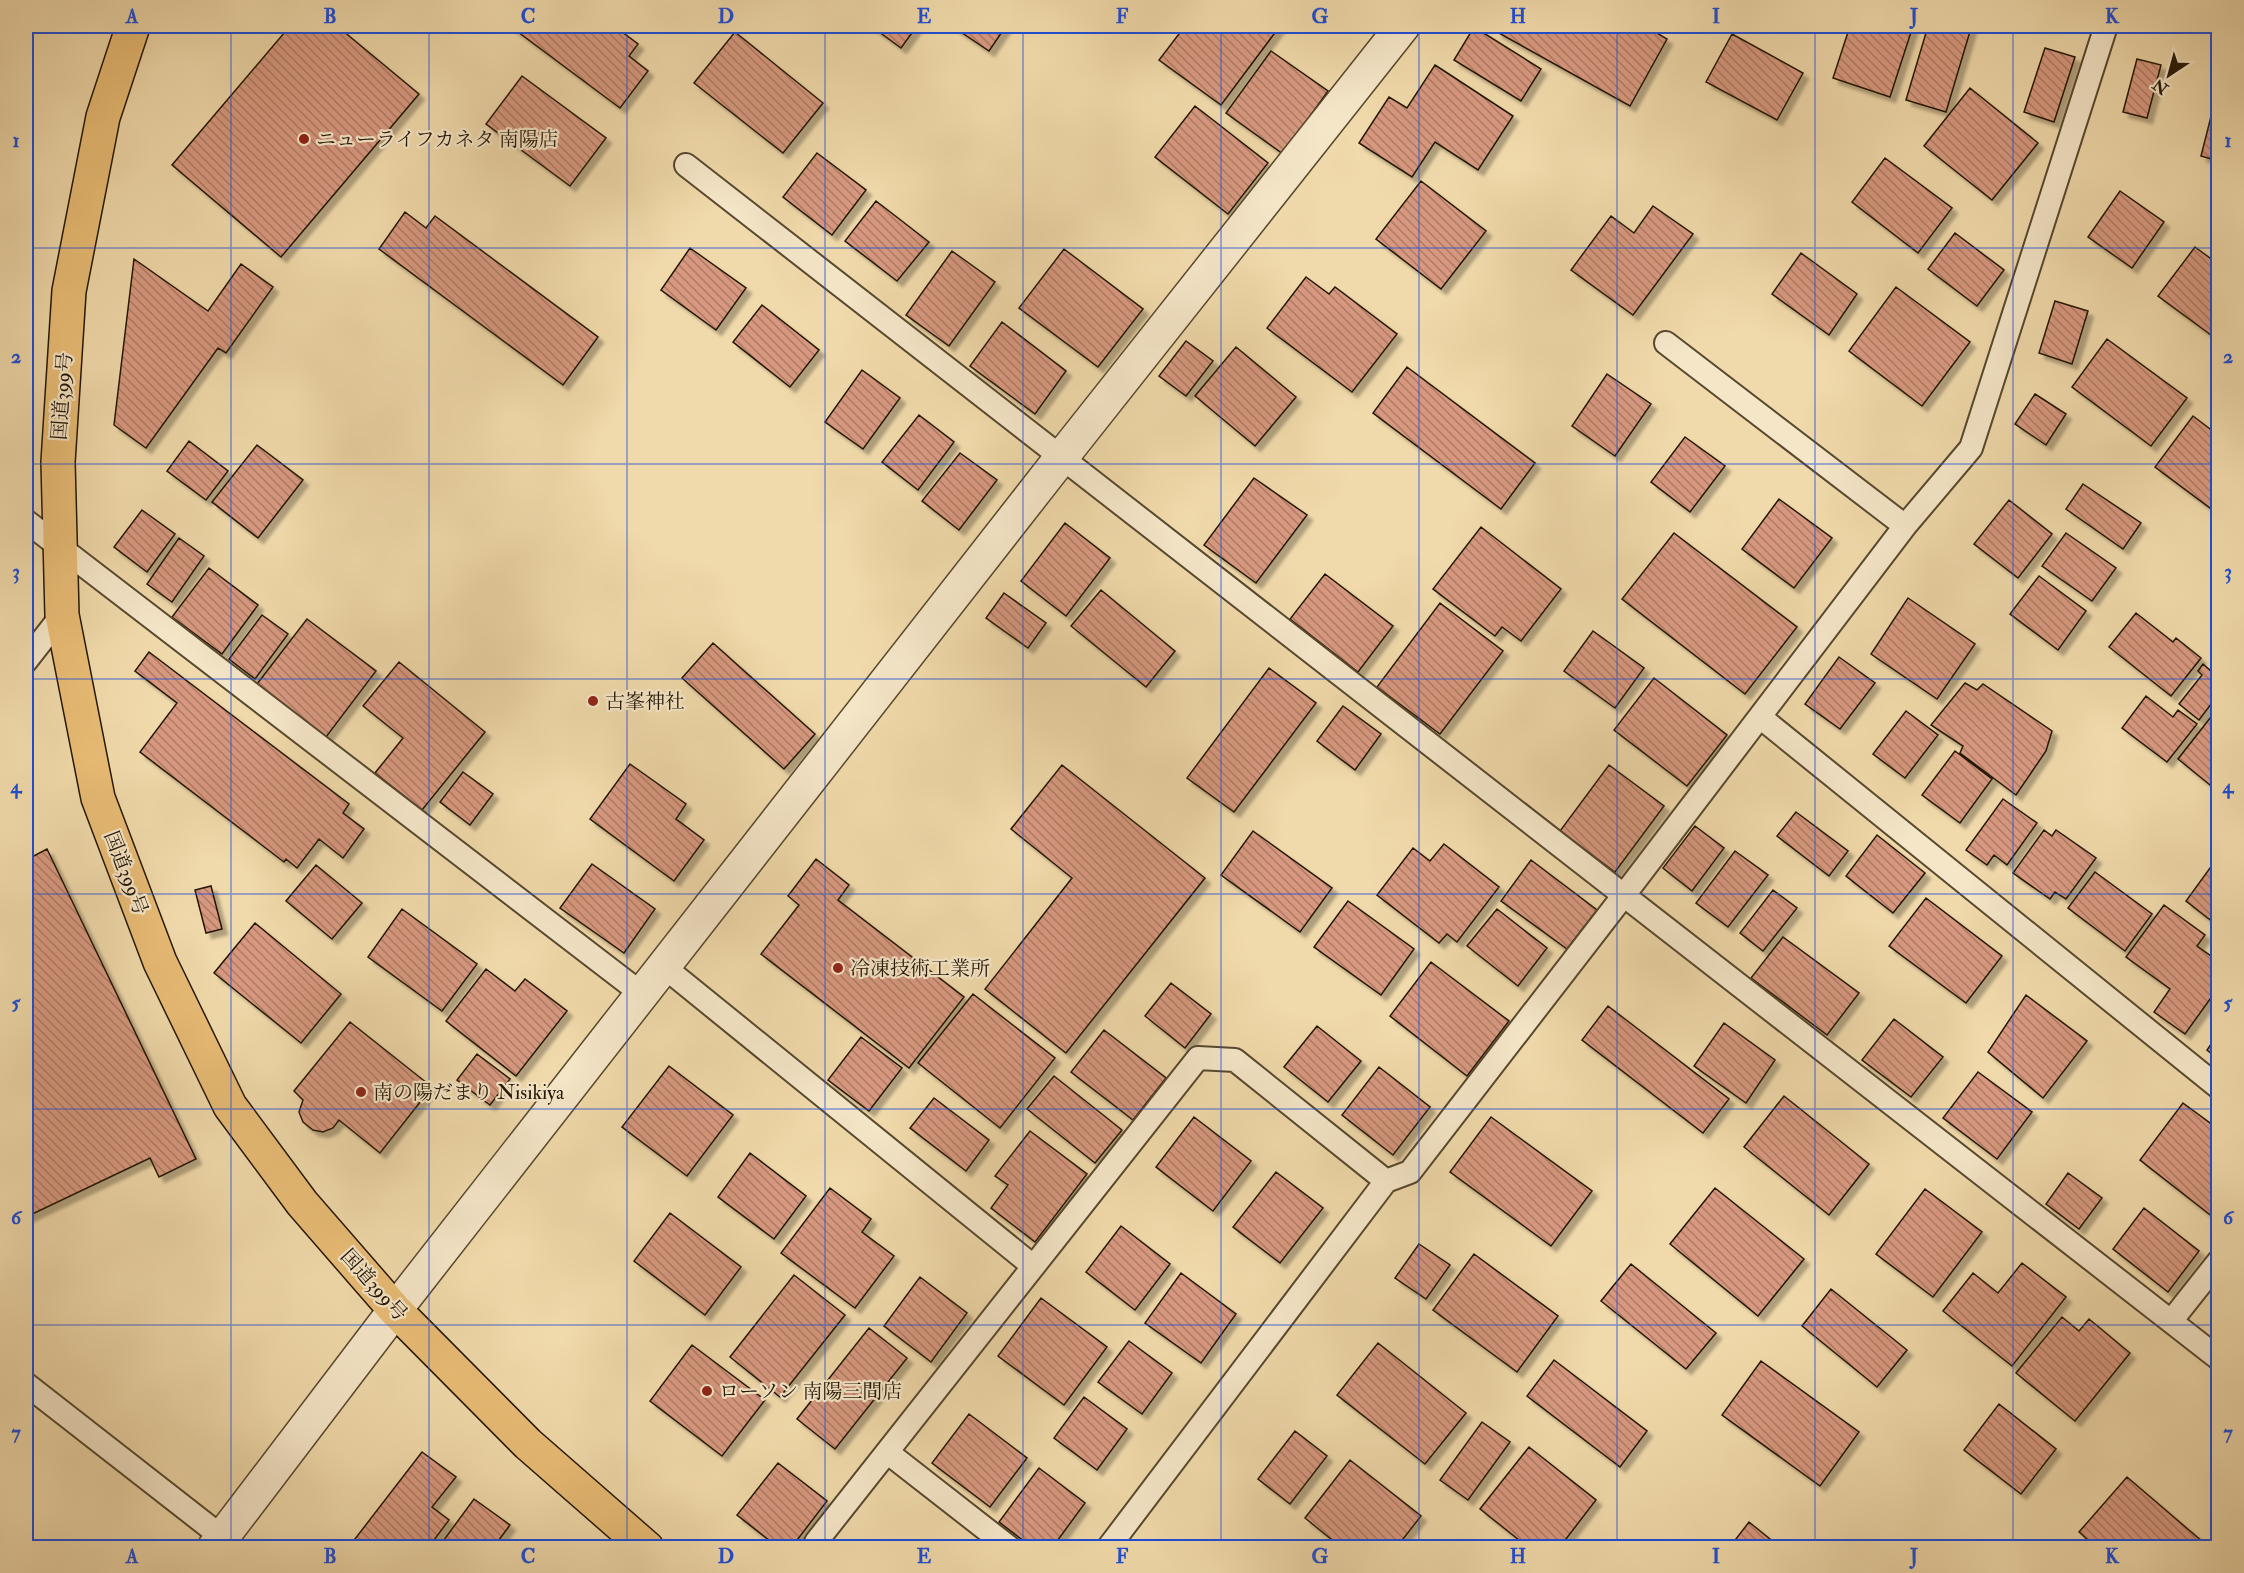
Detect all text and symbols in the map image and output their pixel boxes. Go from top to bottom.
text: A [125,4,139,29]
text: B [323,4,337,29]
text: C [521,4,535,29]
text: D [718,4,734,29]
text: E [917,4,932,29]
text: F [1116,4,1129,29]
text: G [1312,4,1329,29]
text: H [1510,4,1526,29]
text: I [1712,4,1720,29]
text: J [1909,4,1918,29]
text: K [2105,4,2120,29]
north arrow [2139,45,2199,105]
text: N [2149,74,2173,99]
place label: ニューライフカネタ 南陽店 [316,127,559,152]
text: 1 [12,128,20,153]
text: 1 [2224,128,2232,153]
marker: ニューライフカネタ 南陽店 [297,132,311,146]
text: 2 [11,344,21,369]
text: 2 [2223,344,2233,369]
street label: 国道399号 [46,351,78,441]
text: 3 [12,559,20,584]
text: 3 [2224,559,2232,584]
place label: 古峯神社 [605,689,685,714]
marker: 古峯神社 [586,694,600,708]
text: 4 [10,774,23,799]
text: 4 [2222,774,2235,799]
street label: 国道399号 [99,827,153,919]
place label: 冷凍技術工業所 [850,956,990,981]
marker: 冷凍技術工業所 [831,961,845,975]
text: 5 [12,990,22,1015]
text: 5 [2224,990,2234,1015]
place label: 南の陽だまり Nisikiya [373,1080,565,1105]
marker: 南の陽だまり Nisikiya [354,1085,368,1099]
text: 6 [11,1205,23,1230]
text: 6 [2223,1205,2235,1230]
street label: 国道399号 [335,1244,413,1326]
place label: ローソン 南陽三間店 [719,1379,902,1404]
marker: ローソン 南陽三間店 [700,1384,714,1398]
text: 7 [11,1420,21,1445]
text: 7 [2223,1420,2233,1445]
text: A [125,1544,139,1569]
text: B [323,1544,337,1569]
text: C [521,1544,535,1569]
text: D [718,1544,734,1569]
text: E [917,1544,932,1569]
text: F [1116,1544,1129,1569]
text: G [1312,1544,1329,1569]
text: H [1510,1544,1526,1569]
text: I [1712,1544,1720,1569]
text: J [1909,1544,1918,1569]
text: K [2105,1544,2120,1569]

